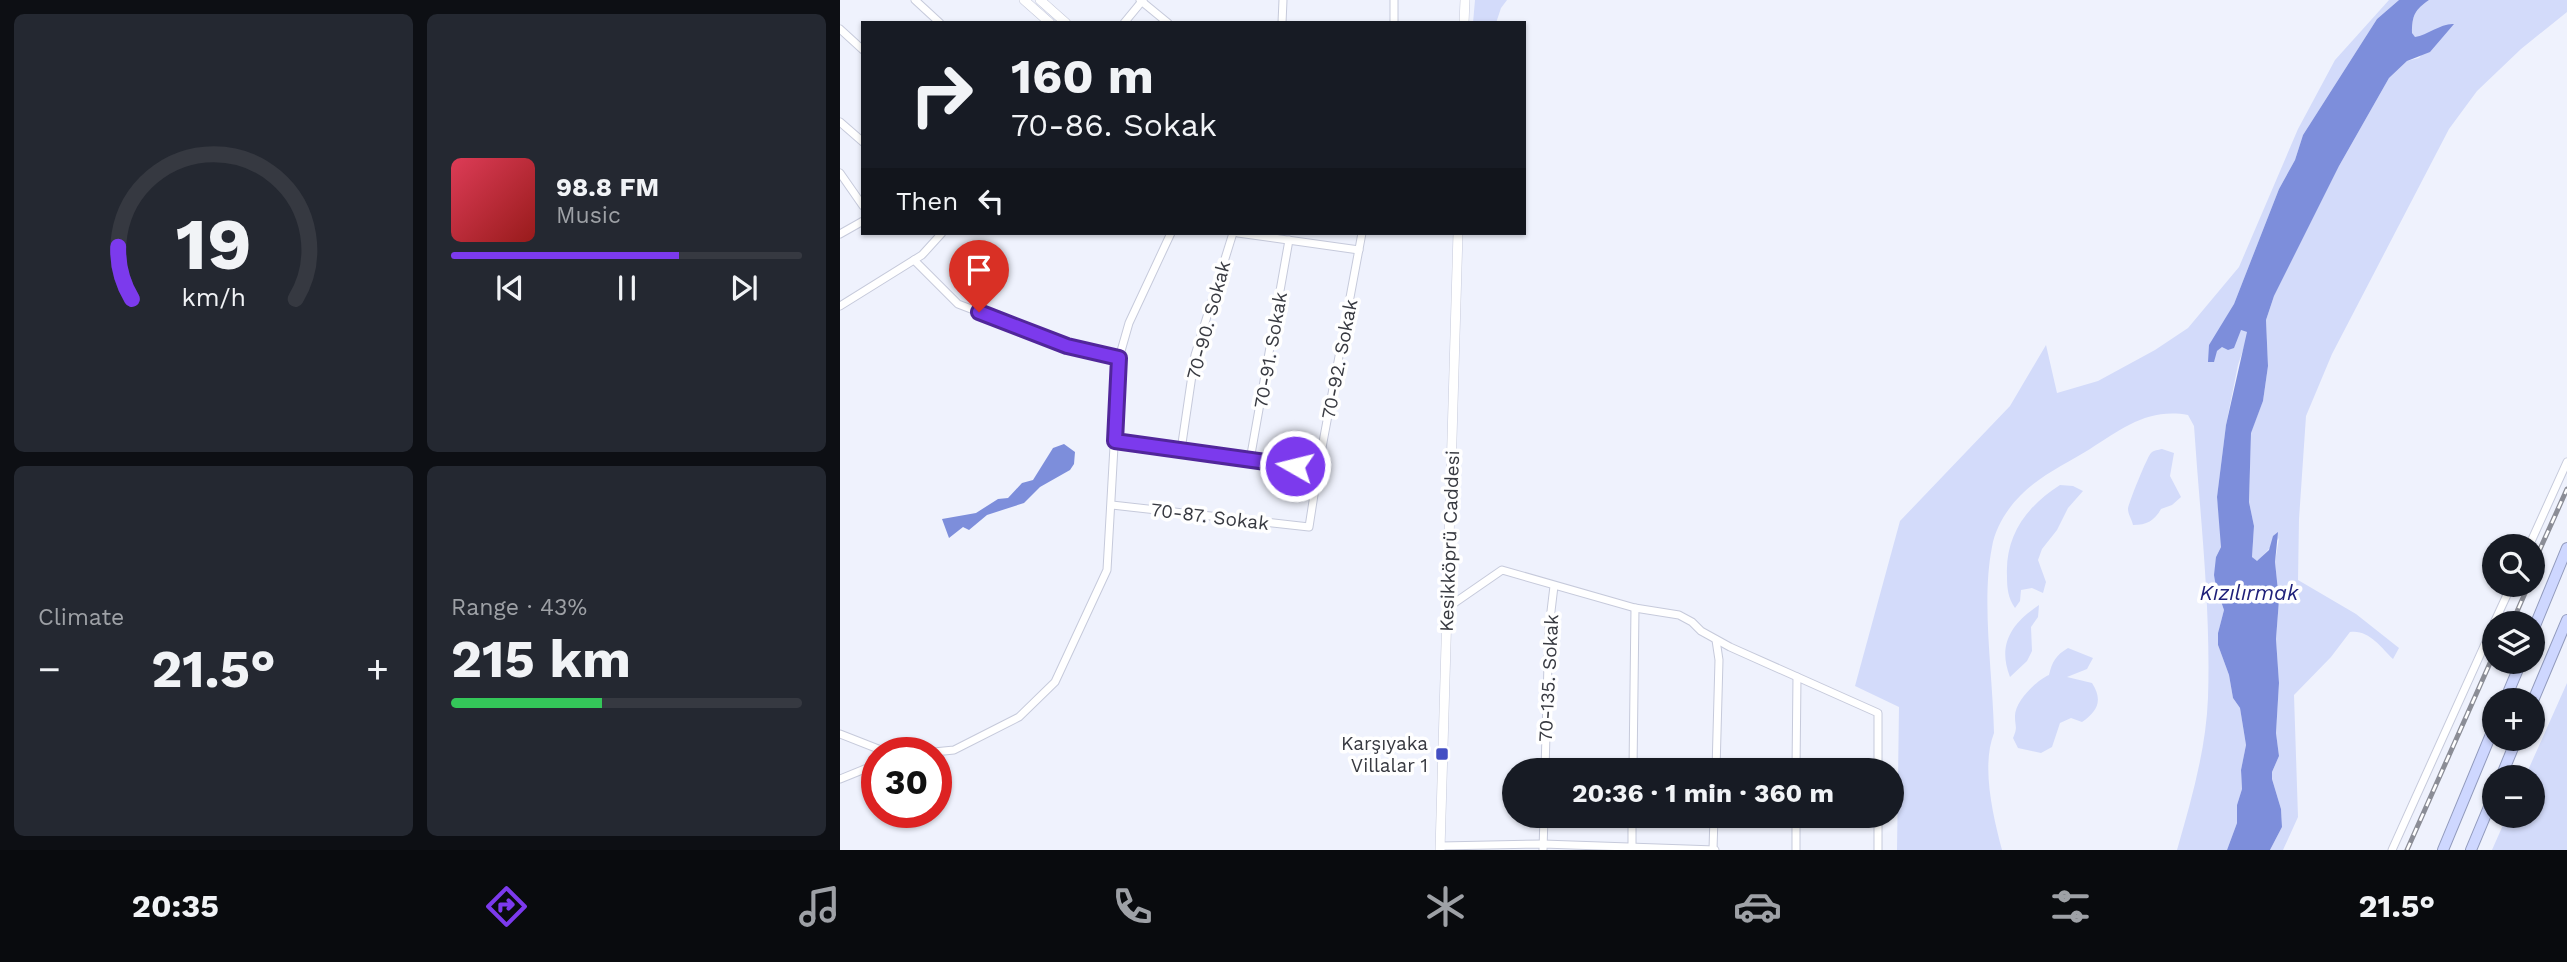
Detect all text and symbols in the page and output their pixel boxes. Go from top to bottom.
text: 160 m [1011,47,1154,105]
icon: right [896,49,987,140]
text: 70-86. Sokak [1011,106,1217,144]
text: 98.8 FM [556,172,659,202]
icon: left [972,182,1010,220]
text: Then [896,186,958,216]
text: 19 [175,201,252,287]
text: Music [556,202,621,229]
pin [949,240,1009,312]
icon: arrive [960,251,998,289]
street label: 70-90. Sokak [1182,258,1235,382]
icon: previous [491,269,529,307]
icon: pause [608,269,646,307]
icon: next [725,269,763,307]
text: km/h [181,283,246,312]
street label: 70-91. Sokak [1249,290,1292,410]
street label: 70-92. Sokak [1317,297,1362,421]
position arrow [1258,429,1332,503]
street label: Kesikköprü Caddesi [1435,450,1464,632]
street label: 70-87. Sokak [1150,498,1271,535]
map controls [2482,534,2545,828]
button: search [2482,534,2545,597]
water label: Kızılırmak [2200,580,2299,605]
text: Range · 43% [451,594,587,621]
text: Climate [38,604,124,631]
button: layers [2482,611,2545,674]
street label: 70-135. Sokak [1534,613,1563,742]
text: 215 km [451,629,631,690]
text: 21.5° [151,639,276,700]
text: − [38,647,61,691]
text: + [366,647,389,691]
button: + [2482,688,2545,751]
place label: Karşıyaka Villalar 1 [1341,732,1428,777]
speed limit sign: 30 [861,737,952,828]
marker: Karşıyaka Villalar 1 [1434,746,1450,762]
button: − [2482,765,2545,828]
text: 20:36 · 1 min · 360 m [1572,778,1834,808]
icon: directions [482,882,531,931]
icon: music [795,882,844,931]
icon: phone [1108,882,1157,931]
icon: climate [1421,882,1470,931]
icon: car [1733,882,1782,931]
icon: filters [2046,882,2095,931]
text: 20:35 [132,887,219,925]
text: 21.5° [2359,887,2435,925]

